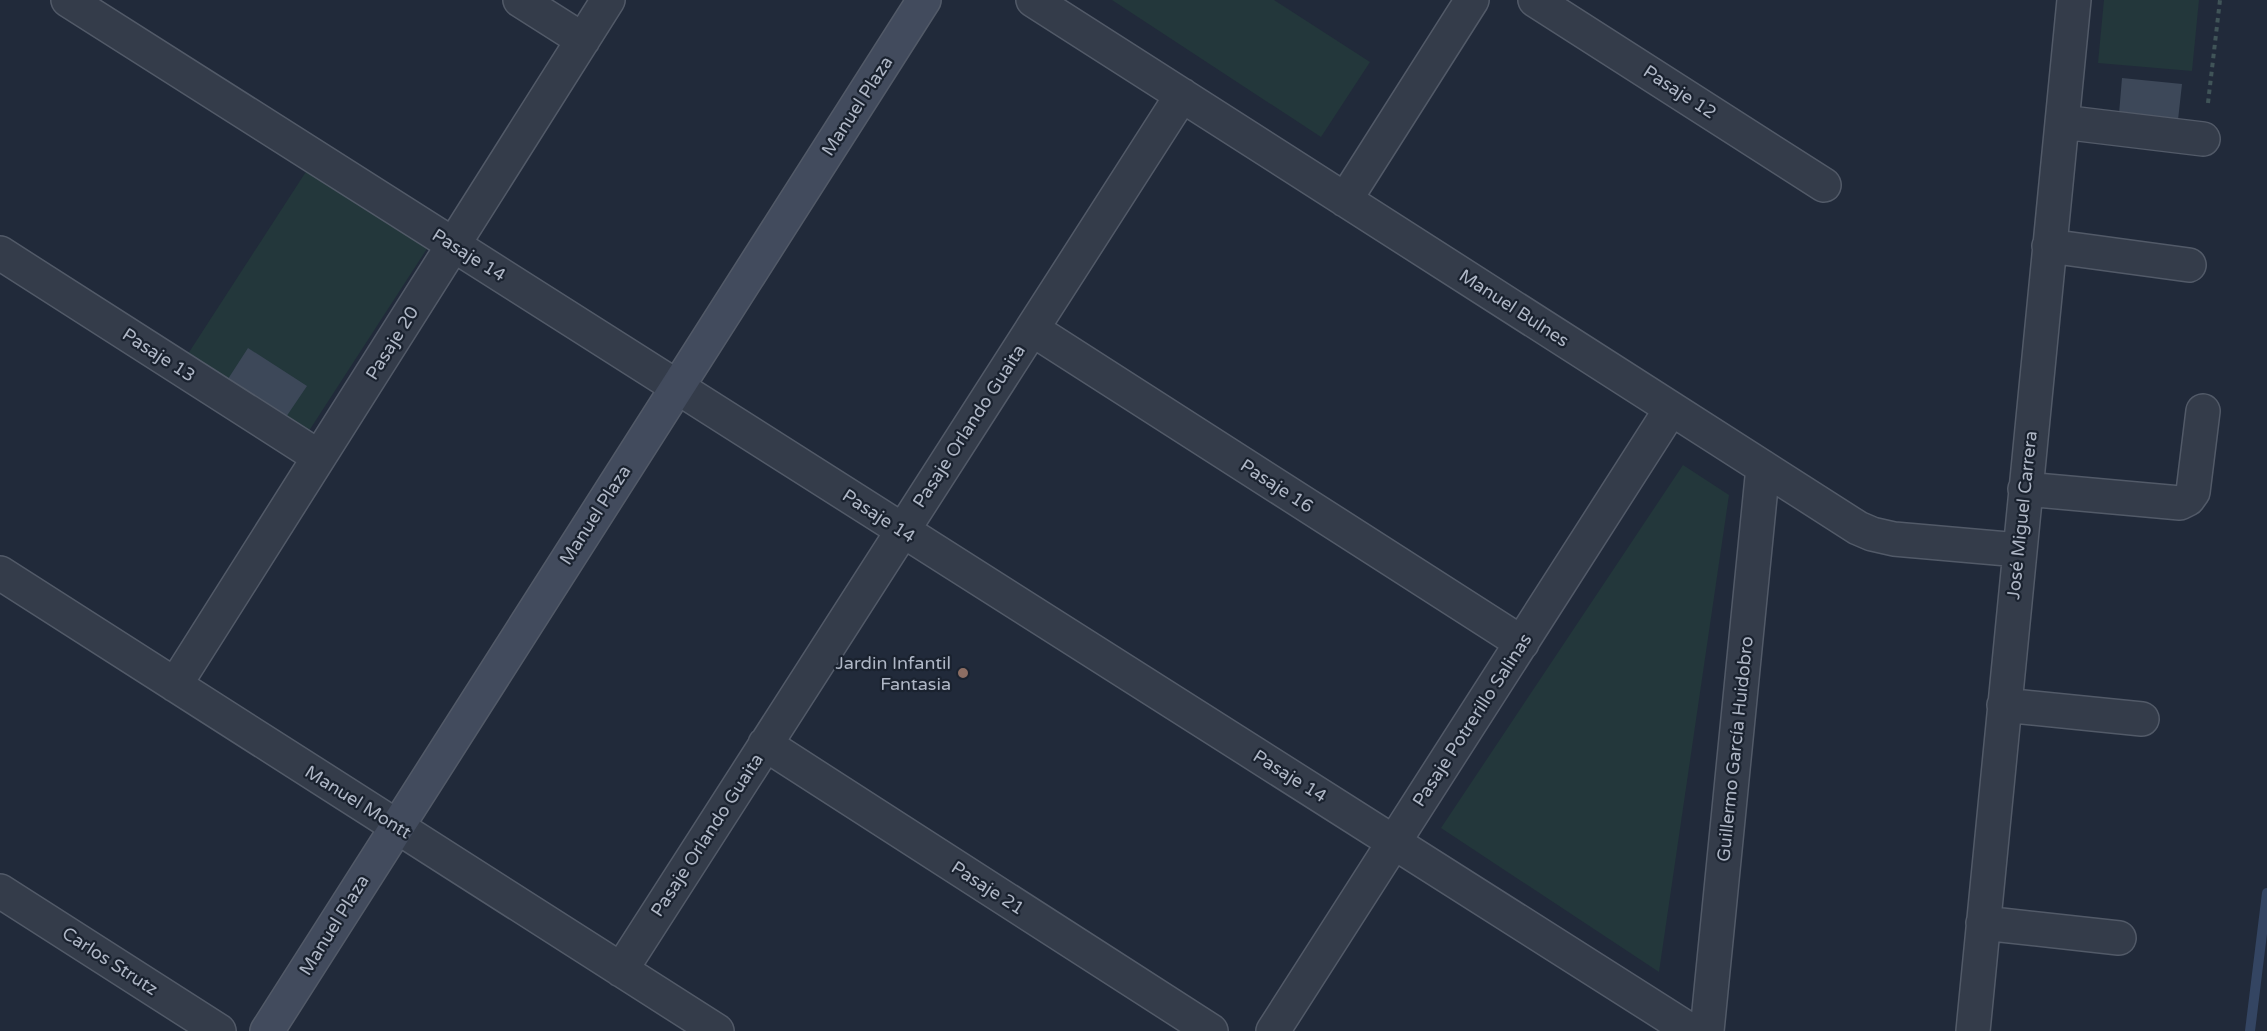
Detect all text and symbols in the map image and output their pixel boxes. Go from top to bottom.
street label: Manuel Plaza [817,52,897,160]
street label: Pasaje 12 [1639,60,1721,124]
street label: Pasaje 14 [428,224,510,286]
street label: Manuel Bulnes [1455,264,1573,352]
street label: Pasaje 20 [361,302,423,384]
street label: Pasaje 13 [118,323,200,387]
street label: Pasaje Orlando Guaita [908,340,1030,512]
street label: José Miguel Carrera [2002,430,2042,600]
street label: Pasaje 16 [1236,454,1318,518]
street label: Manuel Plaza [555,461,635,569]
street label: Pasaje 14 [838,484,920,548]
street label: Pasaje Potrerillo Salinas [1408,629,1536,811]
street label: Guillermo García Huidobro [1712,635,1758,863]
place label: Jardin Infantil Fantasia [835,652,951,695]
marker: Jardin Infantil Fantasia [956,666,970,680]
street label: Pasaje 14 [1249,745,1331,807]
street label: Pasaje Orlando Guaita [646,749,768,921]
street label: Manuel Montt [301,761,415,844]
street label: Pasaje 21 [947,856,1029,920]
street label: Manuel Plaza [294,871,374,979]
street label: Carlos Strutz [58,922,162,1000]

